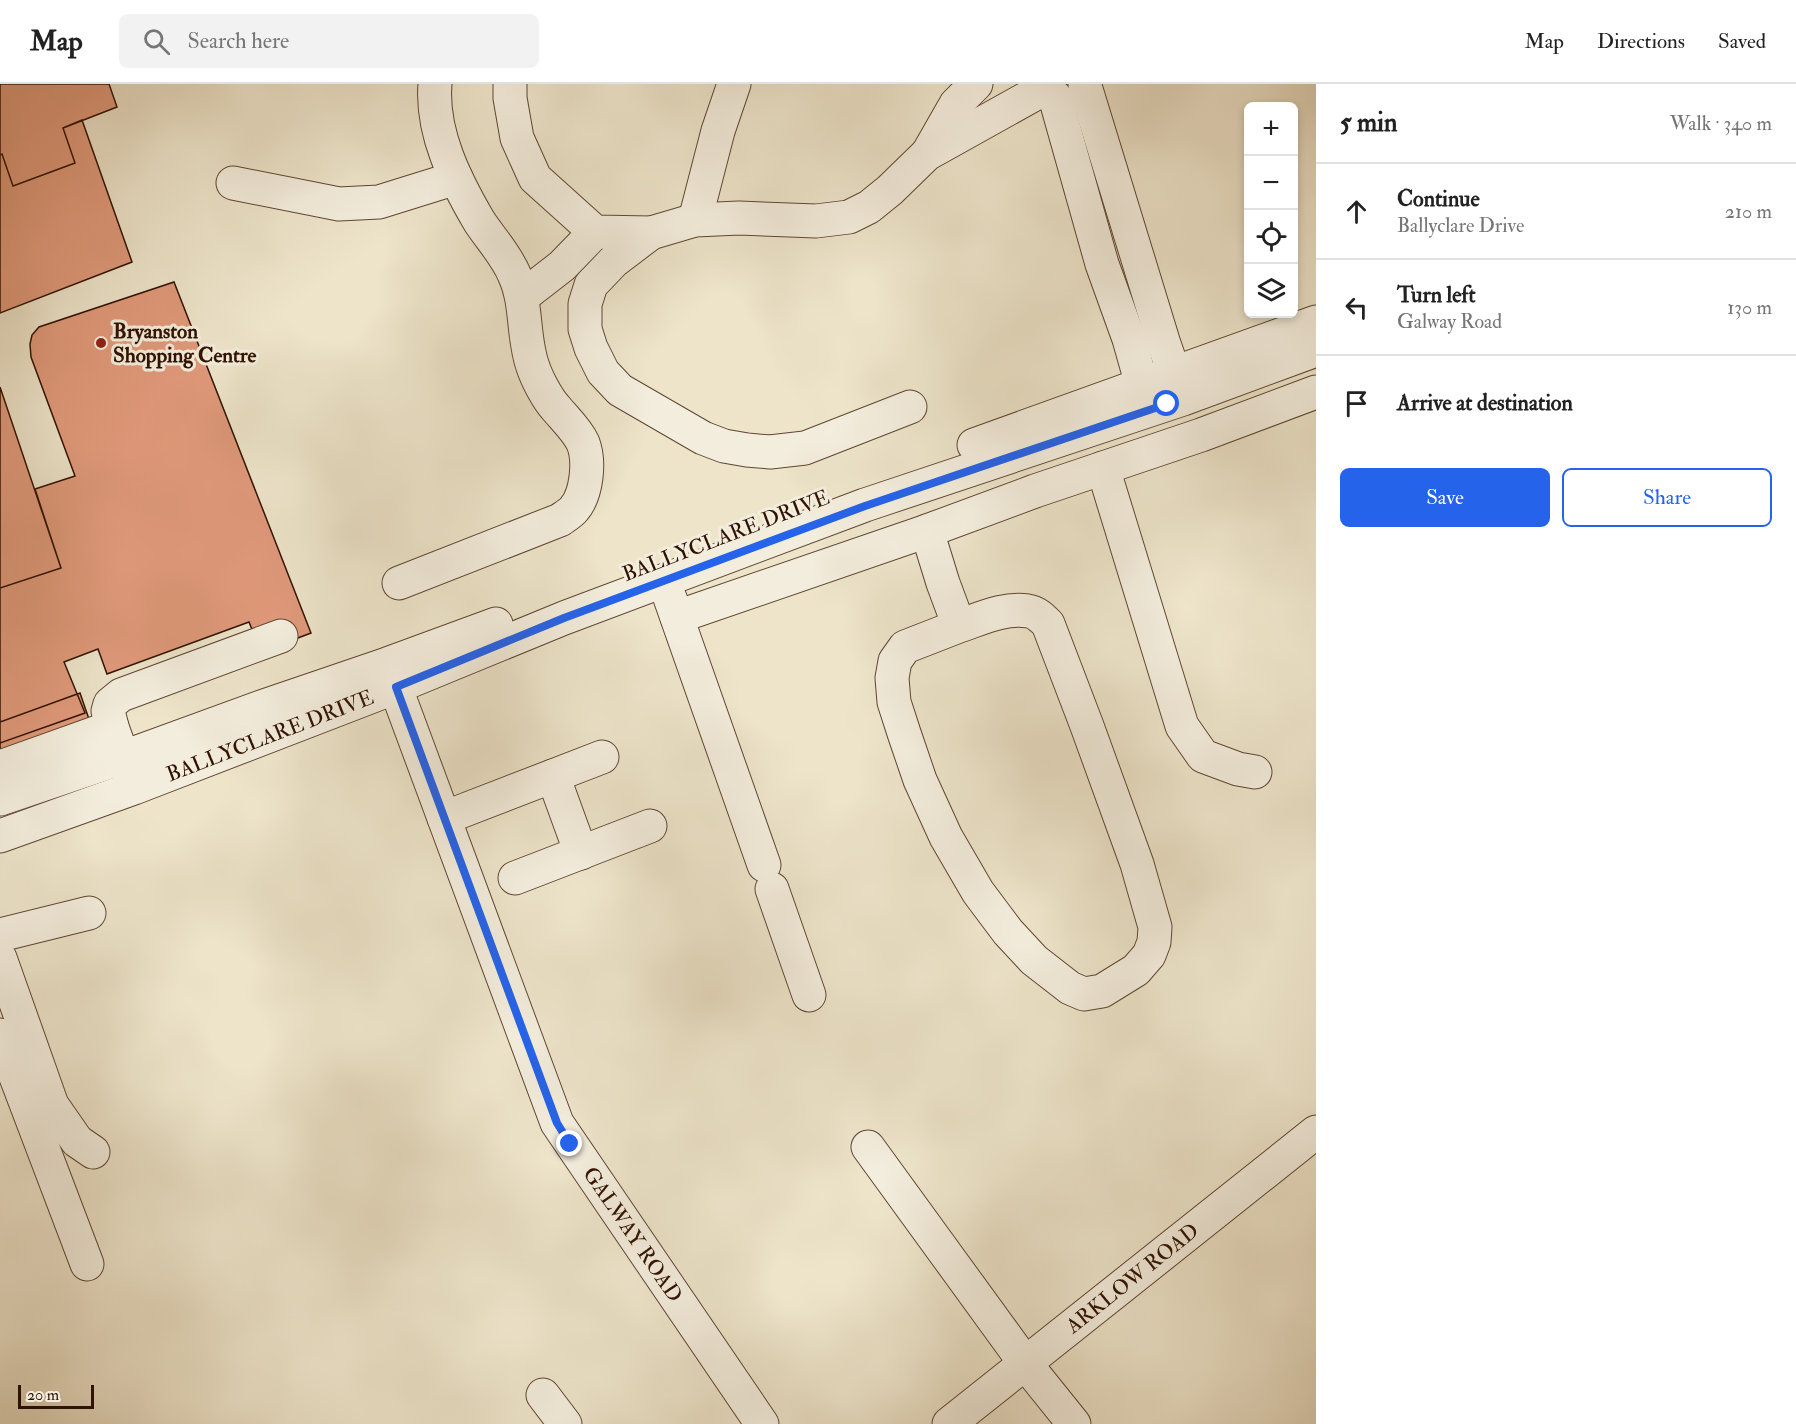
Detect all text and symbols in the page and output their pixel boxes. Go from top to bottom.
search box [119,14,539,68]
text: Map [30,24,83,59]
icon: search [140,25,173,58]
text: Search here [188,27,289,55]
text: Map [1524,28,1564,55]
text: Directions [1597,28,1685,55]
text: Saved [1718,28,1766,55]
map controls [1244,102,1298,318]
button: + [1244,102,1298,156]
text: 5 min [1340,107,1397,139]
text: Walk · 340 m [1670,111,1772,136]
button: − [1244,156,1298,210]
text: Continue [1397,185,1480,213]
icon: ahead [1340,195,1373,228]
text: 210 m [1725,199,1772,224]
button: locate [1244,210,1298,264]
text: Ballyclare Drive [1397,213,1524,238]
button: layers [1244,264,1298,318]
text: Turn left [1397,281,1476,309]
icon: left [1340,291,1373,324]
text: 130 m [1727,295,1772,320]
text: Galway Road [1397,309,1502,334]
place label: Bryanston Shopping Centre [113,318,257,369]
marker: Bryanston Shopping Centre [94,336,108,350]
icon: arrive [1340,387,1373,420]
text: Arrive at destination [1397,389,1573,417]
route start [1153,390,1179,416]
button: Save [1340,468,1550,527]
button: Share [1562,468,1772,527]
street label: BALLYCLARE DRIVE [619,484,833,588]
street label: BALLYCLARE DRIVE [162,683,377,788]
route end [556,1130,582,1156]
street label: GALWAY ROAD [577,1161,688,1307]
street label: ARKLOW ROAD [1059,1217,1204,1340]
scale bar [18,1382,94,1410]
text: 20 m [27,1385,59,1405]

